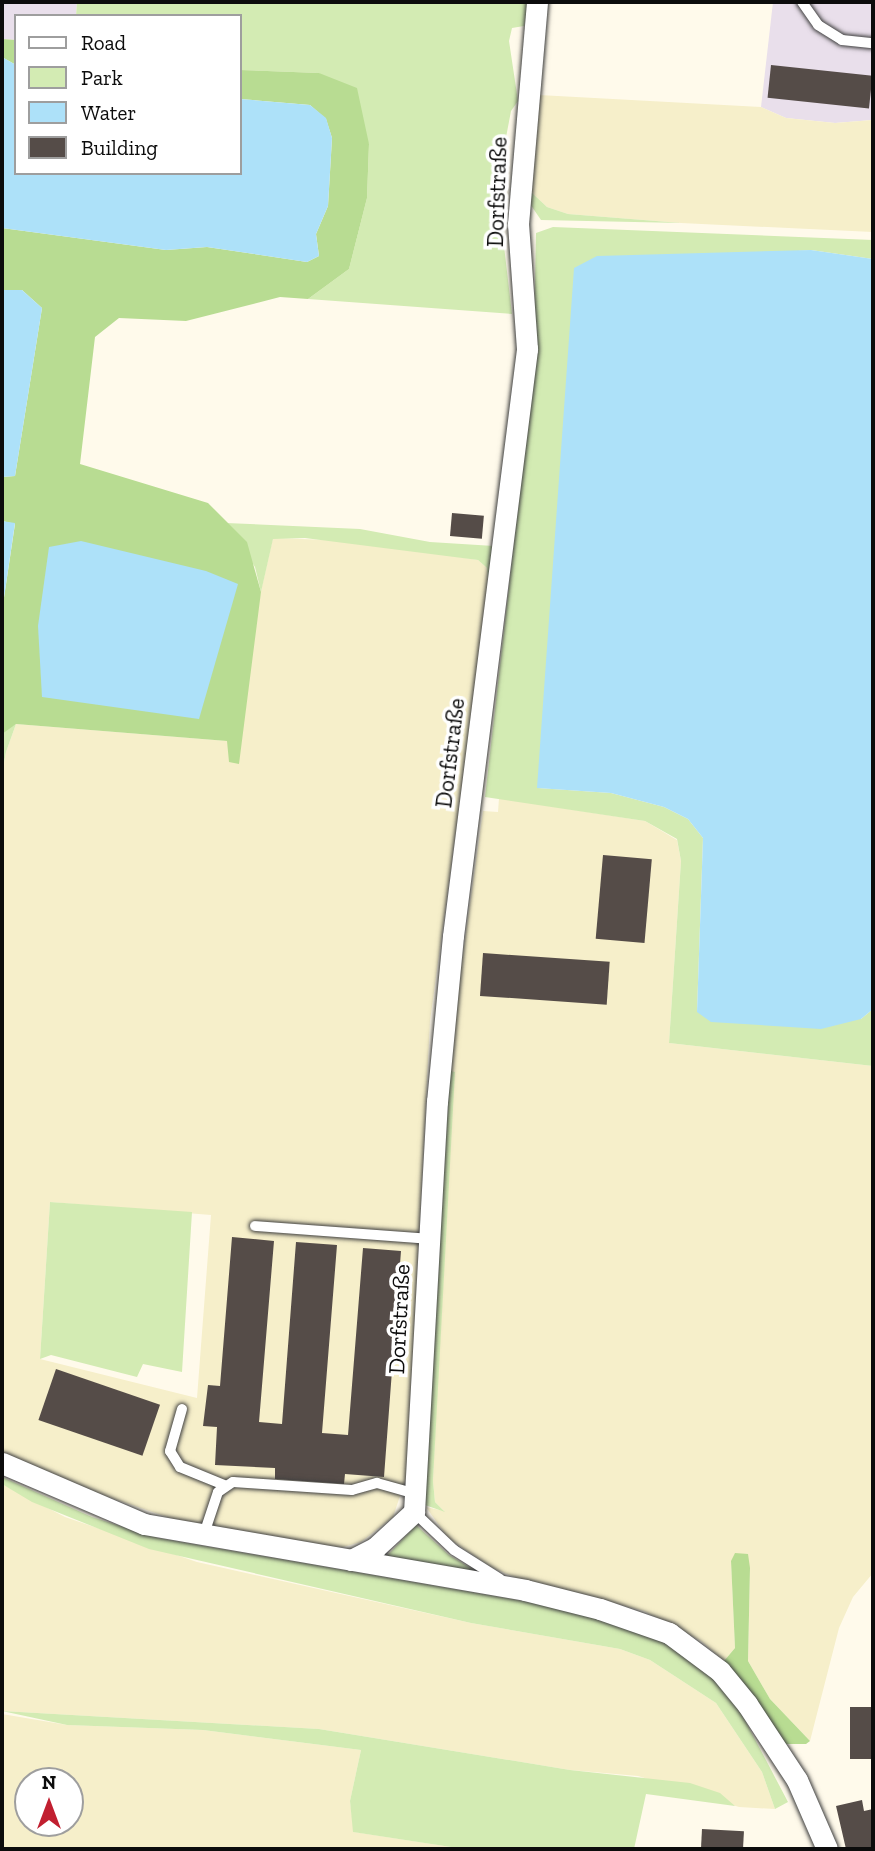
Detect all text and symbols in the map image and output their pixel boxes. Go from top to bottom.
legend [14,14,242,175]
text: Road [81,30,126,55]
text: Park [81,65,123,90]
text: Water [81,100,136,125]
text: Building [81,135,158,160]
street label: Dorfstraße [481,136,513,248]
street label: Dorfstraße [430,697,470,809]
street label: Dorfstraße [382,1263,416,1375]
north arrow [14,1767,84,1837]
text: N [42,1771,56,1794]

